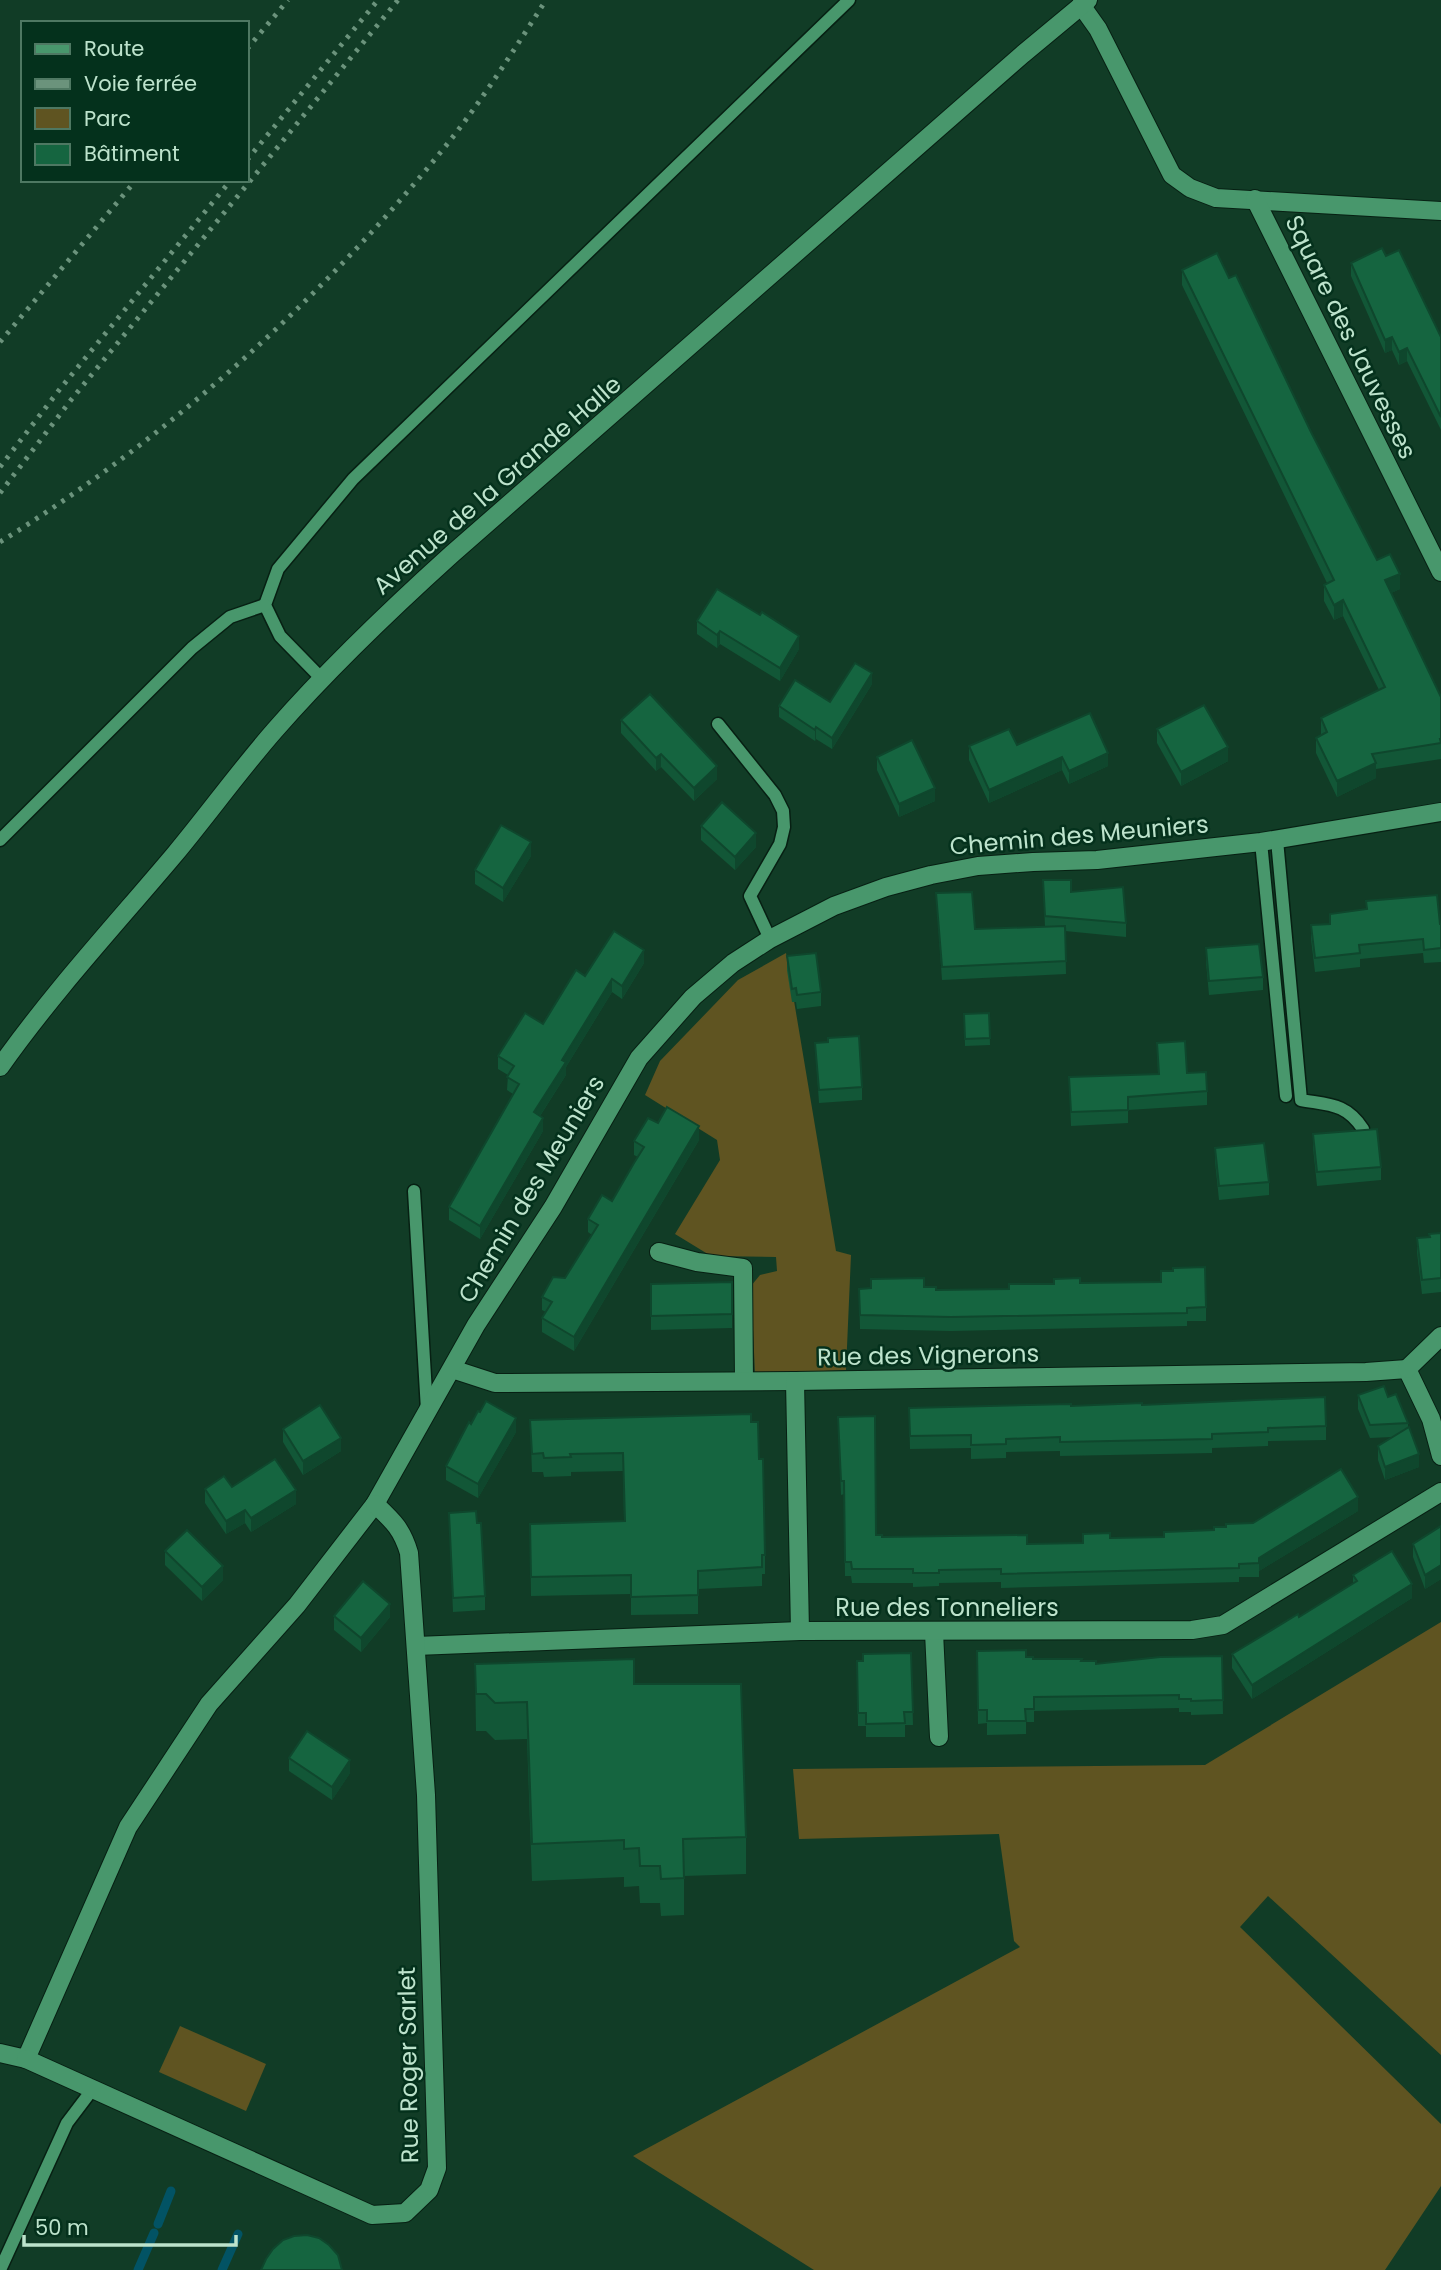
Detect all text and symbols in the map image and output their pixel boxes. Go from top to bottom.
legend [21,21,248,182]
text: Route [84,34,144,63]
text: Voie ferrée [84,69,197,98]
text: Parc [84,104,131,133]
text: Bâtiment [84,139,180,168]
street label: Square des Jauvesses [1278,210,1424,464]
street label: Avenue de la Grande Halle [366,368,628,602]
street label: Chemin des Meuniers [948,807,1210,863]
street label: Chemin des Meuniers [450,1069,612,1309]
street label: Rue des Vignerons [817,1337,1039,1373]
street label: Rue des Tonneliers [835,1591,1059,1624]
street label: Rue Roger Sarlet [390,1967,426,2163]
scale bar [24,2204,236,2248]
text: 50 m [35,2213,89,2242]

